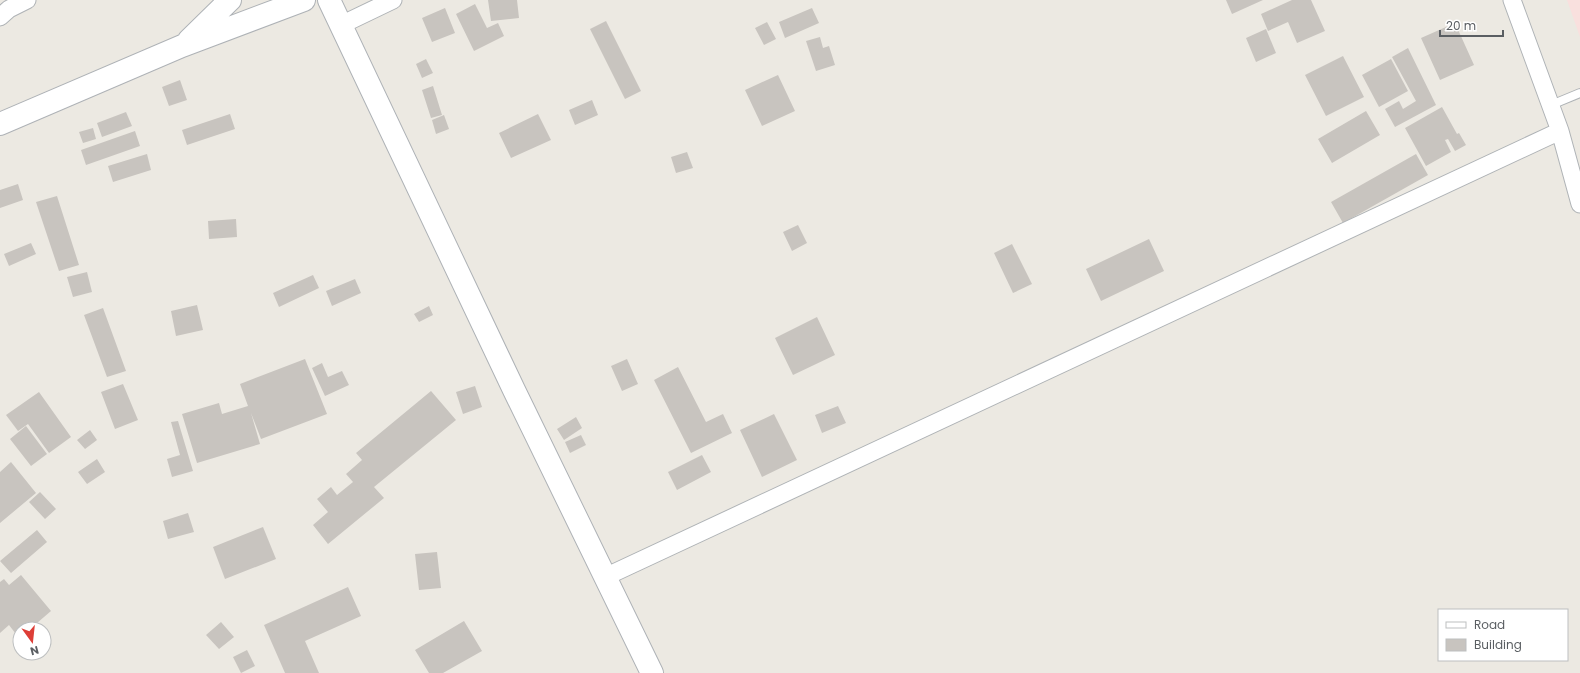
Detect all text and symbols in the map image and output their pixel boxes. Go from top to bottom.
scale bar [1440,12,1503,38]
text: 20 m [1446,17,1476,34]
legend [1438,609,1568,661]
text: Road [1474,616,1505,633]
north arrow [12,621,52,661]
text: Building [1474,636,1522,653]
text: N [29,642,41,659]

